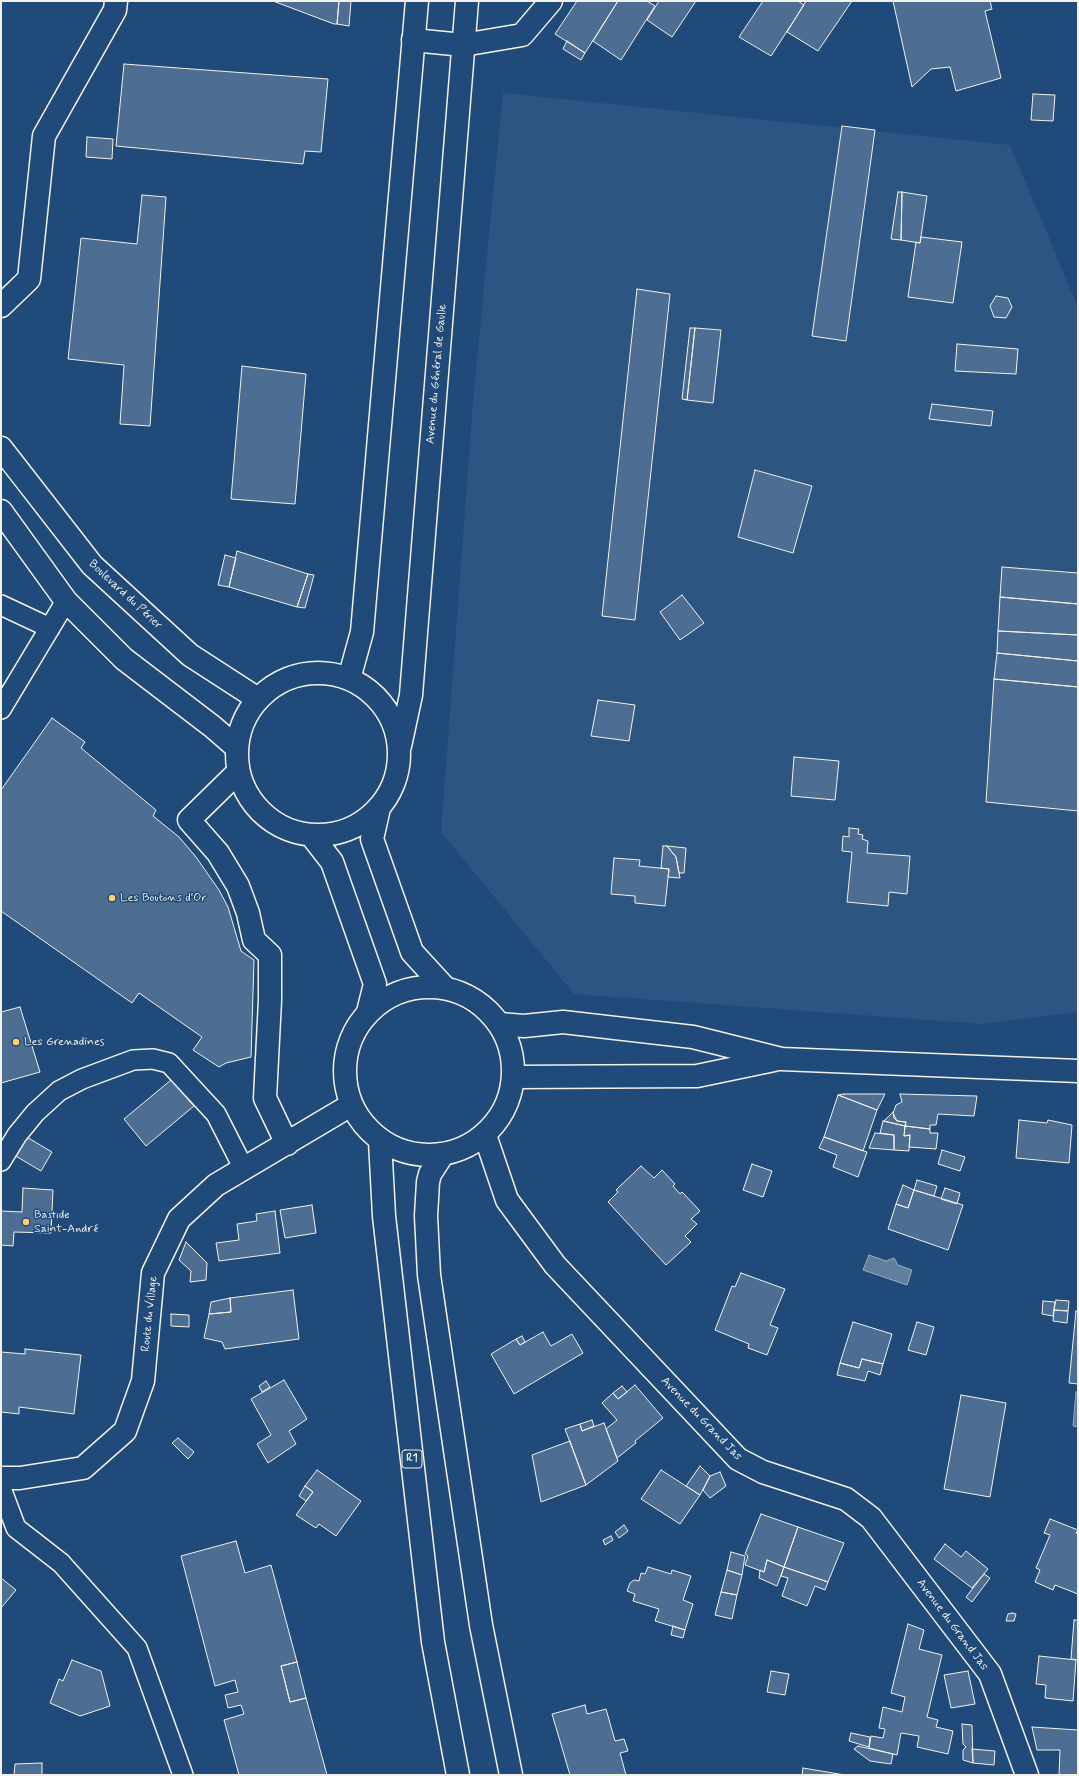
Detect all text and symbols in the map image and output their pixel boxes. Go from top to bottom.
street label: Avenue du Général de Gaulle [424,303,450,445]
street label: Boulevard du Périer [85,557,165,633]
place label: Les Boutons d'Or [120,891,206,905]
marker: Les Boutons d'Or [107,893,117,903]
place label: Les Grenadines [24,1035,105,1049]
marker: Les Grenadines [11,1037,21,1047]
place label: Bastide Saint-André [34,1208,98,1236]
marker: Bastide Saint-André [21,1217,31,1227]
street label: Route du Village [139,1275,161,1353]
street label: Avenue du Grand Jas [657,1374,745,1464]
road number: R1 [402,1450,422,1468]
street label: Avenue du Grand Jas [913,1576,991,1674]

